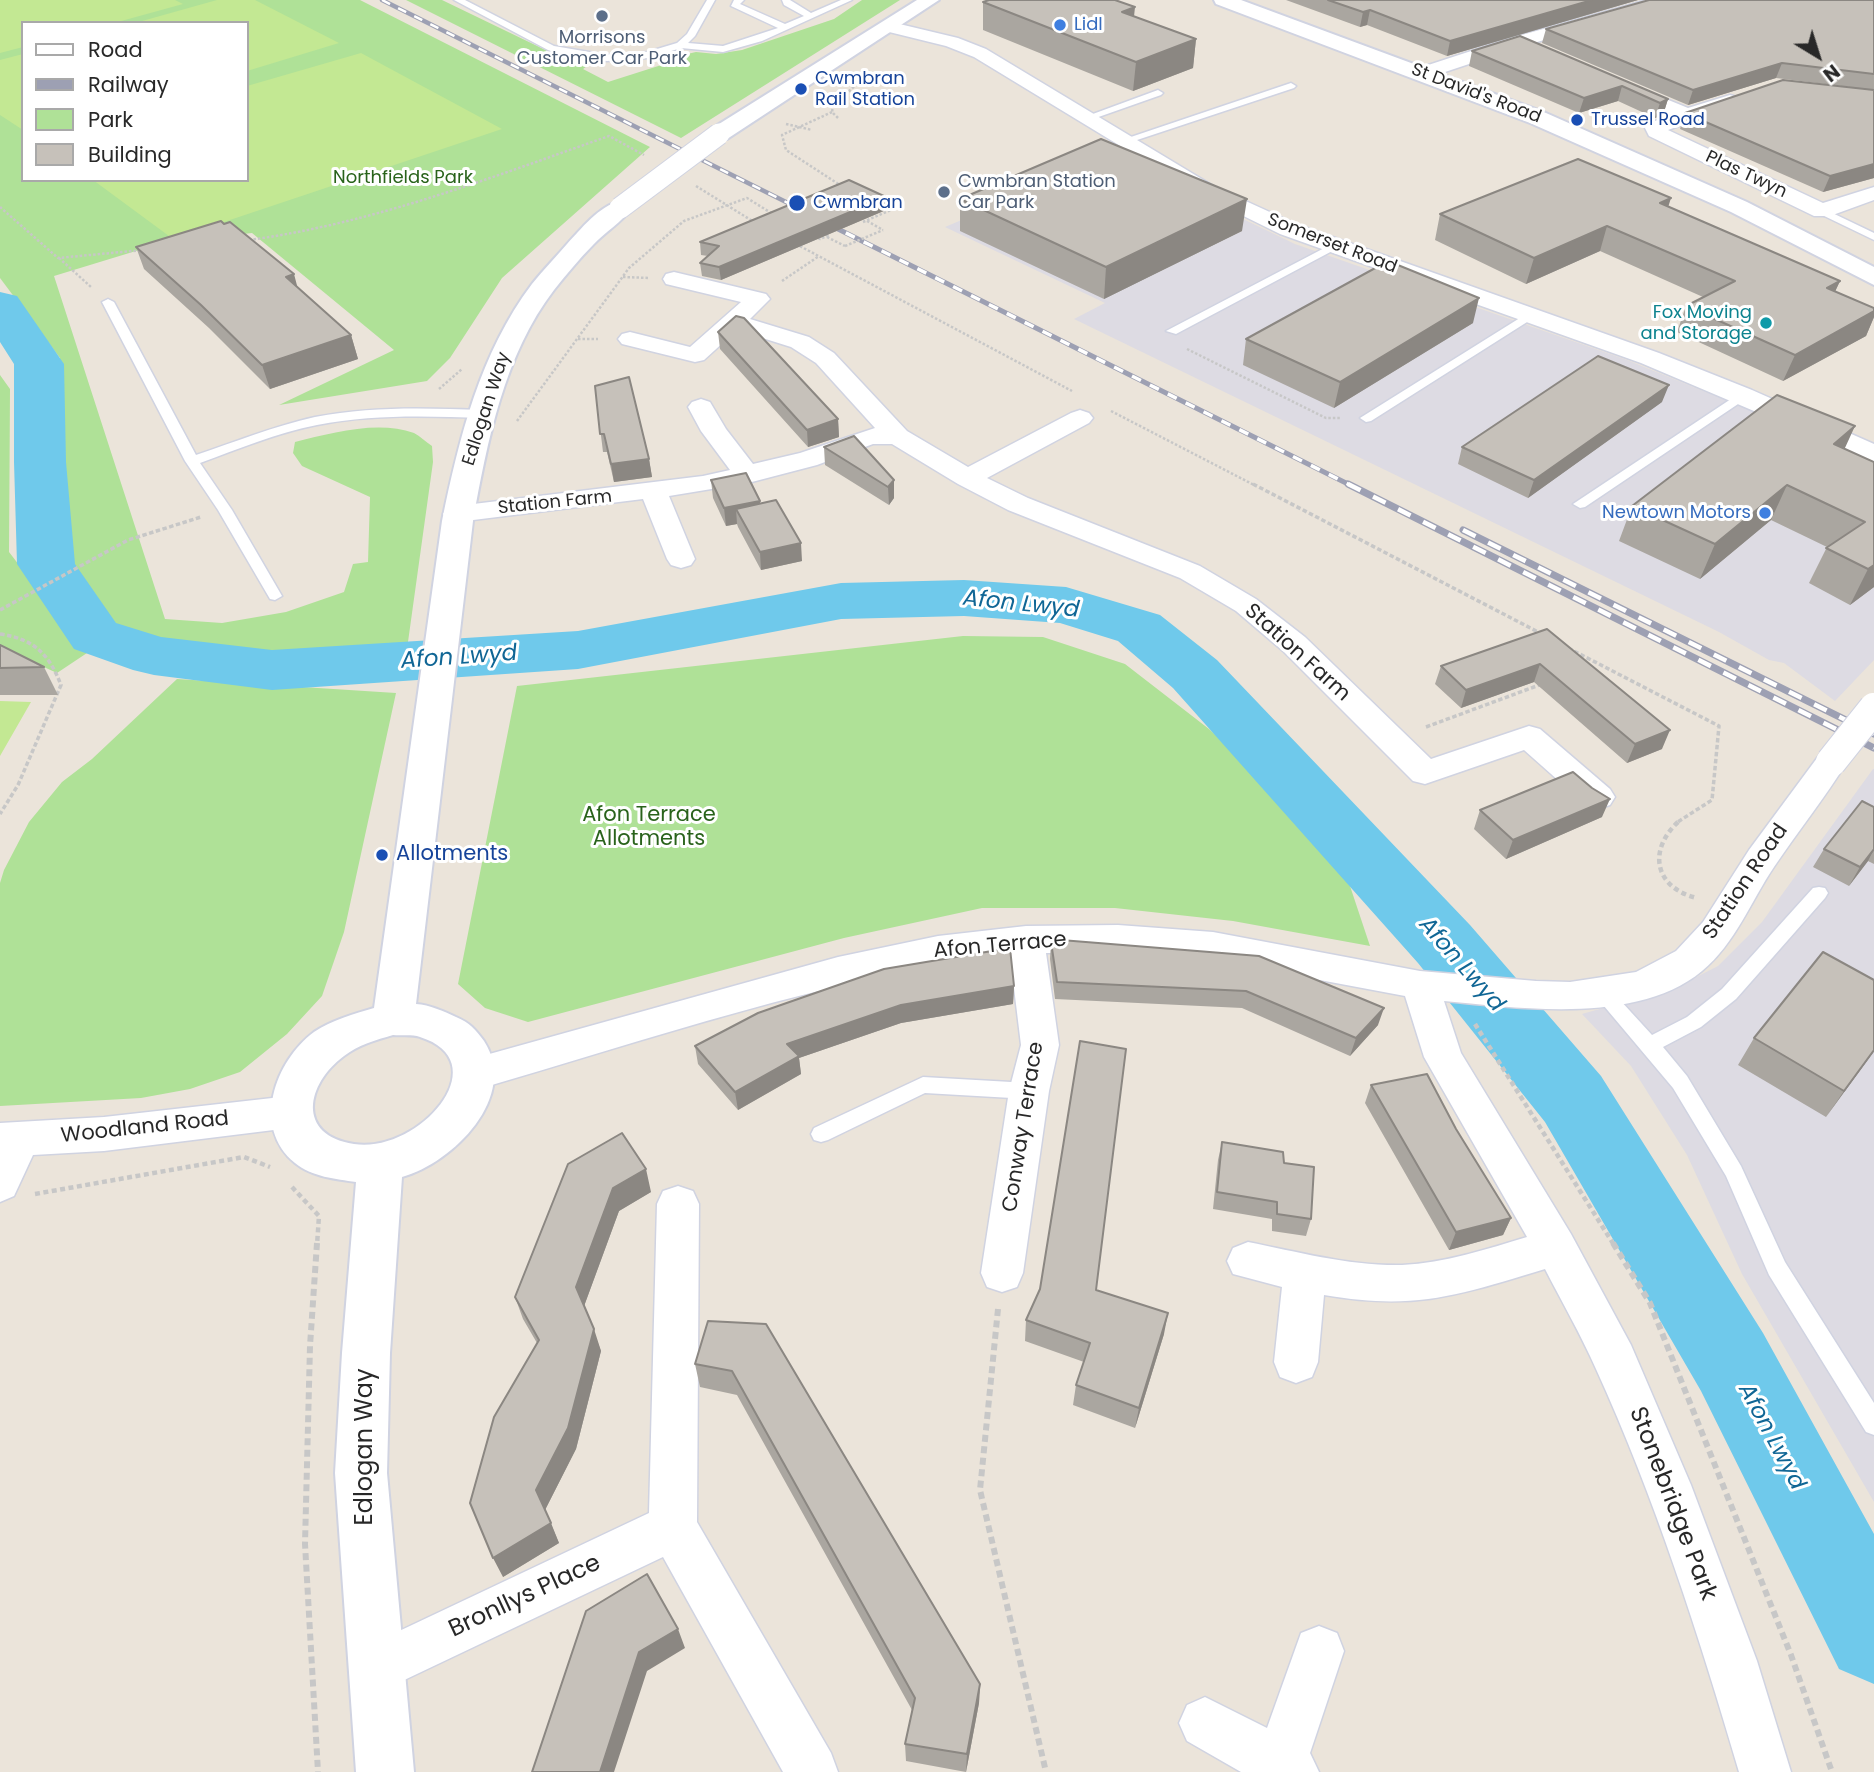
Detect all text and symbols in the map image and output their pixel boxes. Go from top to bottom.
marker: Morrisons Customer Car Park [594,8,610,24]
place label: Lidl [1074,14,1103,36]
marker: Lidl [1052,17,1068,33]
legend [21,21,248,182]
north arrow [1783,21,1853,91]
place label: Morrisons Customer Car Park [517,27,687,70]
text: Road [88,35,143,64]
text: N [1817,58,1845,88]
street label: St David's Road [1408,59,1544,129]
place label: Cwmbran Rail Station [815,68,915,110]
text: Railway [88,70,169,99]
marker: Cwmbran Rail Station [793,81,809,97]
text: Park [88,105,133,134]
place label: Trussel Road [1591,109,1705,131]
marker: Trussel Road [1569,112,1585,128]
text: Building [88,140,172,169]
street label: Plas Twyn [1702,147,1790,203]
park label: Northfields Park [333,167,473,189]
place label: Cwmbran Station Car Park [958,171,1116,214]
marker: Cwmbran Station Car Park [936,184,952,200]
place label: Cwmbran [813,192,903,214]
marker: Cwmbran [787,193,807,213]
street label: Somerset Road [1264,209,1400,279]
place label: Fox Moving and Storage [1640,302,1752,344]
marker: Fox Moving and Storage [1758,315,1774,331]
street label: Edlogan Way [459,350,515,468]
street label: Station Farm [497,486,613,520]
place label: Newtown Motors [1602,502,1751,524]
marker: Newtown Motors [1757,505,1773,521]
water label: Afon Lwyd [962,585,1080,625]
street label: Station Farm [1239,599,1355,707]
water label: Afon Lwyd [400,640,518,676]
park label: Afon Terrace Allotments [582,803,716,853]
street label: Station Road [1698,819,1794,945]
place label: Allotments [396,842,508,868]
marker: Allotments [374,847,390,863]
water label: Afon Lwyd [1412,912,1510,1018]
street label: Afon Terrace [932,928,1068,964]
street label: Conway Terrace [998,1040,1050,1214]
street label: Woodland Road [60,1107,230,1149]
street label: Edlogan Way [352,1368,380,1526]
water label: Afon Lwyd [1731,1379,1811,1495]
street label: Stonebridge Park [1622,1403,1722,1605]
street label: Bronllys Place [445,1549,605,1645]

